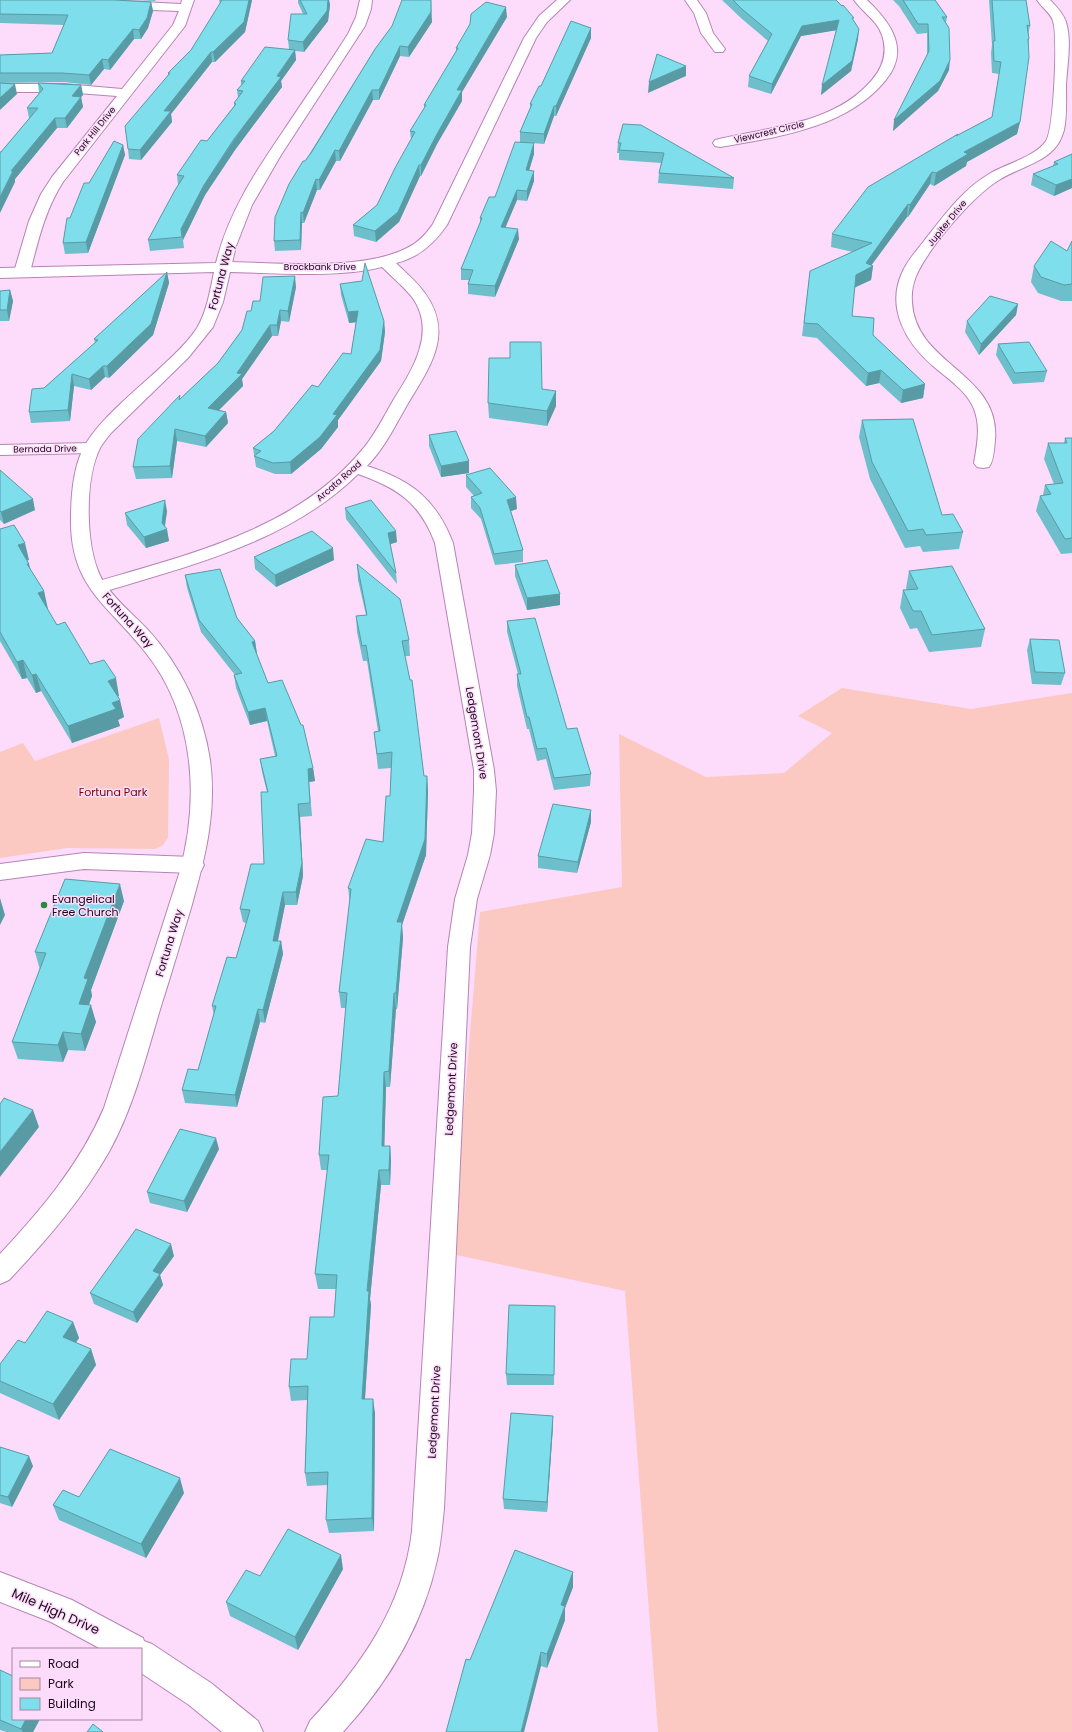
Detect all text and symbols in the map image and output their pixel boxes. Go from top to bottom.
street label: Park Hill Drive [72,104,119,158]
street label: Viewcrest Circle [733,118,806,146]
street label: Jupiter Drive [925,197,970,249]
street label: Fortuna Way [204,240,238,312]
street label: Brockbank Drive [284,261,357,273]
street label: Bernada Drive [13,442,77,456]
street label: Arcata Road [314,458,364,504]
street label: Fortuna Way [99,589,158,652]
street label: Ledgemont Drive [462,686,492,780]
park label: Fortuna Park [79,784,148,800]
place label: Evangelical Free Church [52,891,119,920]
marker: Evangelical Free Church [39,900,49,910]
street label: Fortuna Way [151,907,187,979]
street label: Ledgemont Drive [441,1042,461,1136]
street label: Ledgemont Drive [424,1365,444,1459]
street label: Mile High Drive [9,1584,103,1639]
legend [12,1648,142,1720]
text: Road [48,1655,79,1672]
text: Park [48,1675,75,1692]
text: Building [48,1695,96,1712]

